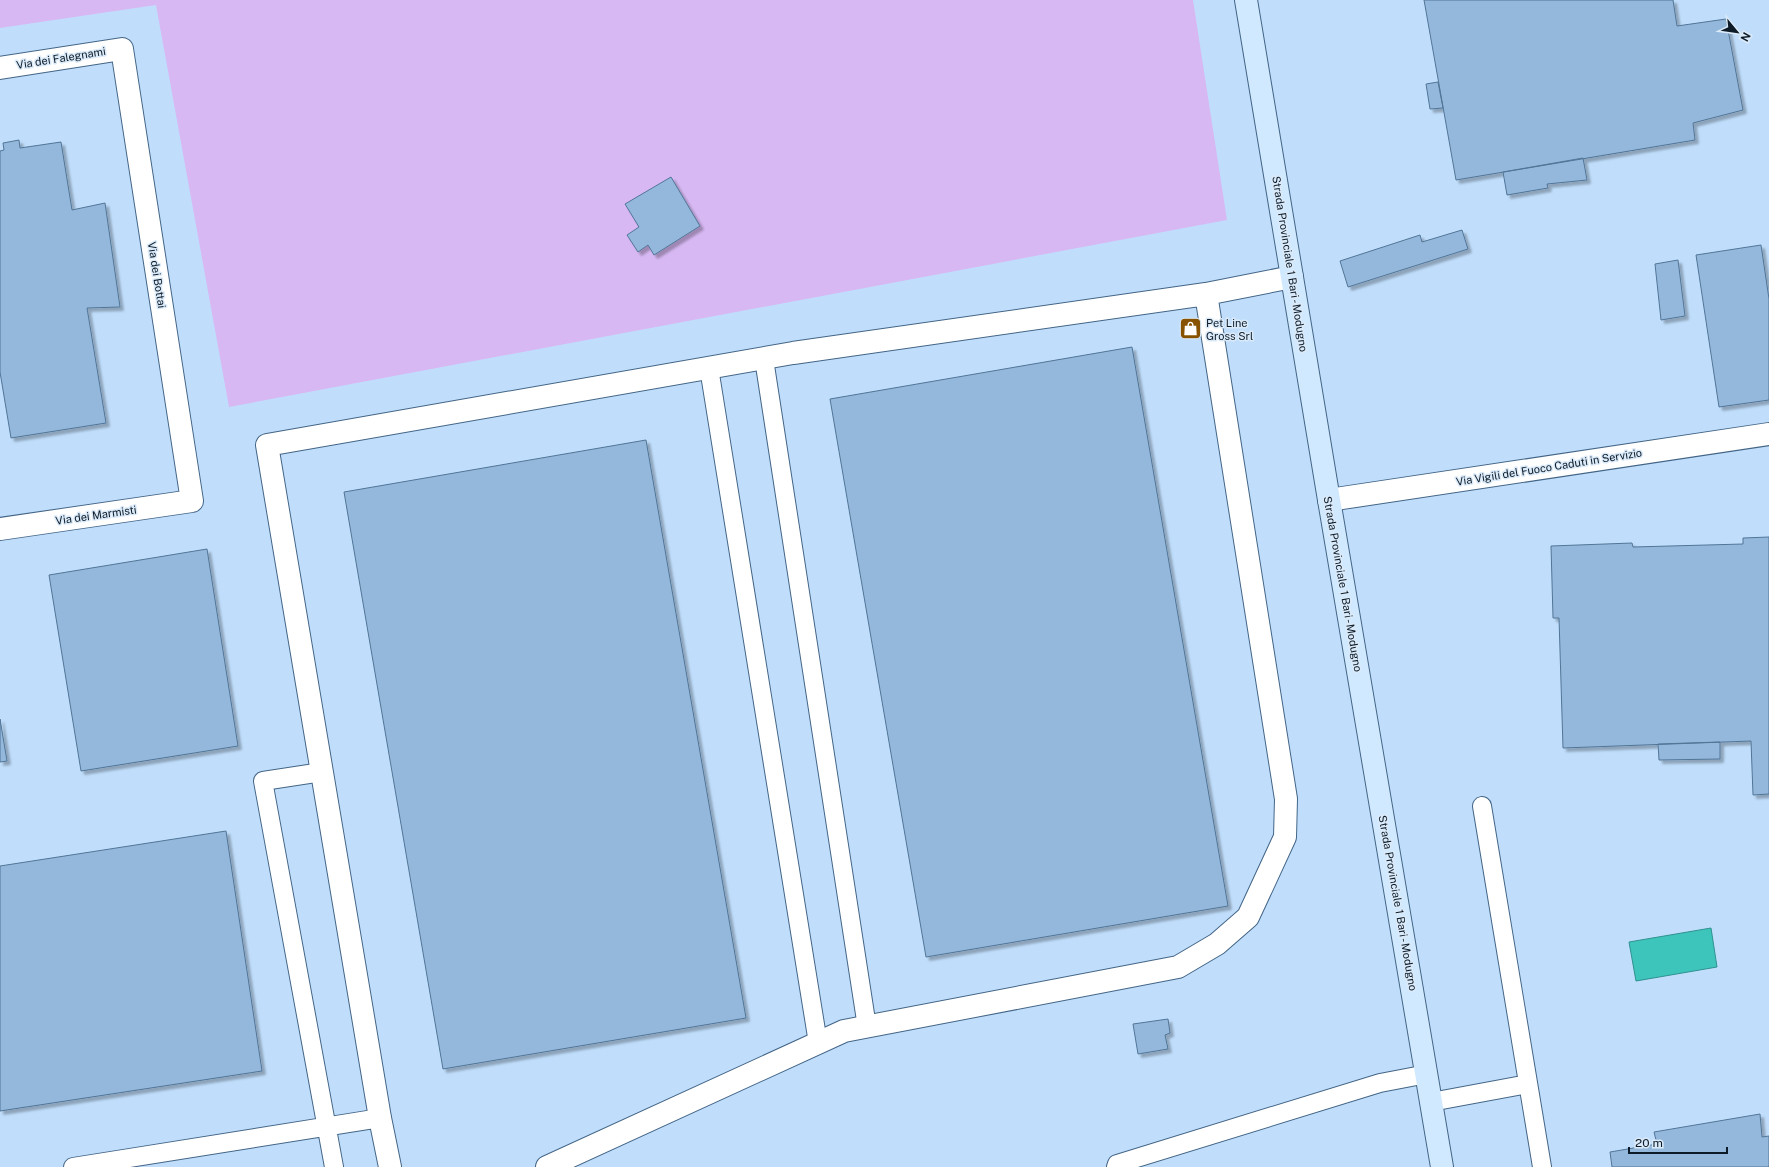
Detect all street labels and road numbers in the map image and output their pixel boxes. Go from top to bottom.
street label: Via dei Falegnami [16,45,106,71]
street label: Strada Provinciale 1 Bari - Modugno [1270,175,1310,353]
street label: Via dei Bottai [146,241,168,309]
street label: Via Vigili del Fuoco Caduti in Servizio [1455,446,1643,488]
street label: Strada Provinciale 1 Bari - Modugno [1322,495,1364,673]
street label: Via dei Marmisti [55,503,137,527]
street label: Strada Provinciale 1 Bari - Modugno [1377,814,1419,992]

